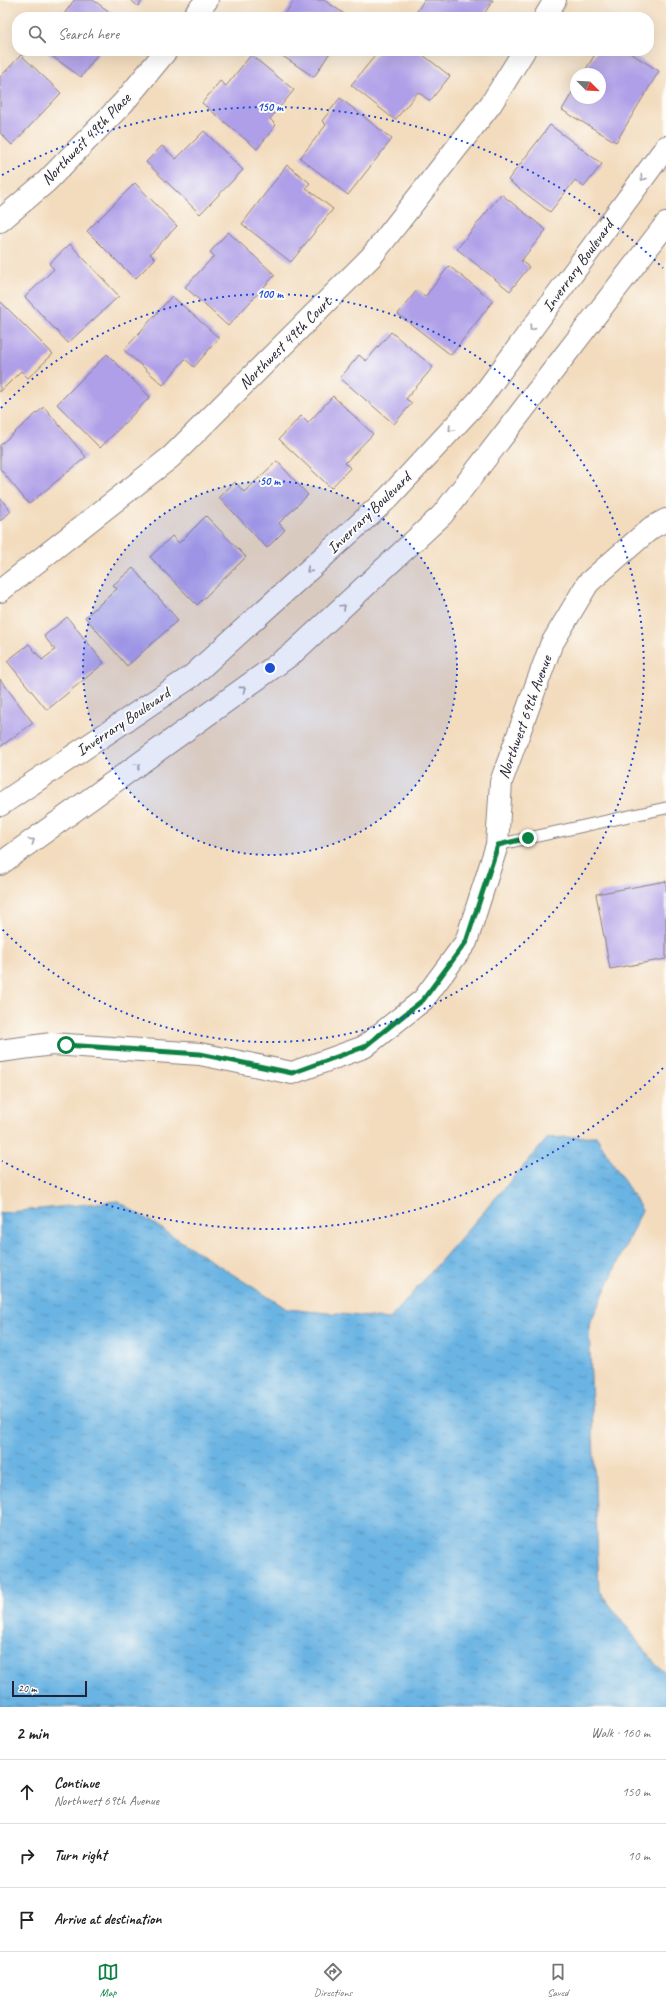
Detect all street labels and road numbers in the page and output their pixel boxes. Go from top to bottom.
street label: Northwest 49th Place [37,87,136,189]
street label: Inverrary Boulevard [538,214,620,316]
street label: Northwest 49th Court [235,291,337,393]
street label: Inverrary Boulevard [323,466,417,558]
street label: Northwest 69th Avenue [493,651,557,781]
street label: Inverrary Boulevard [72,682,176,761]

